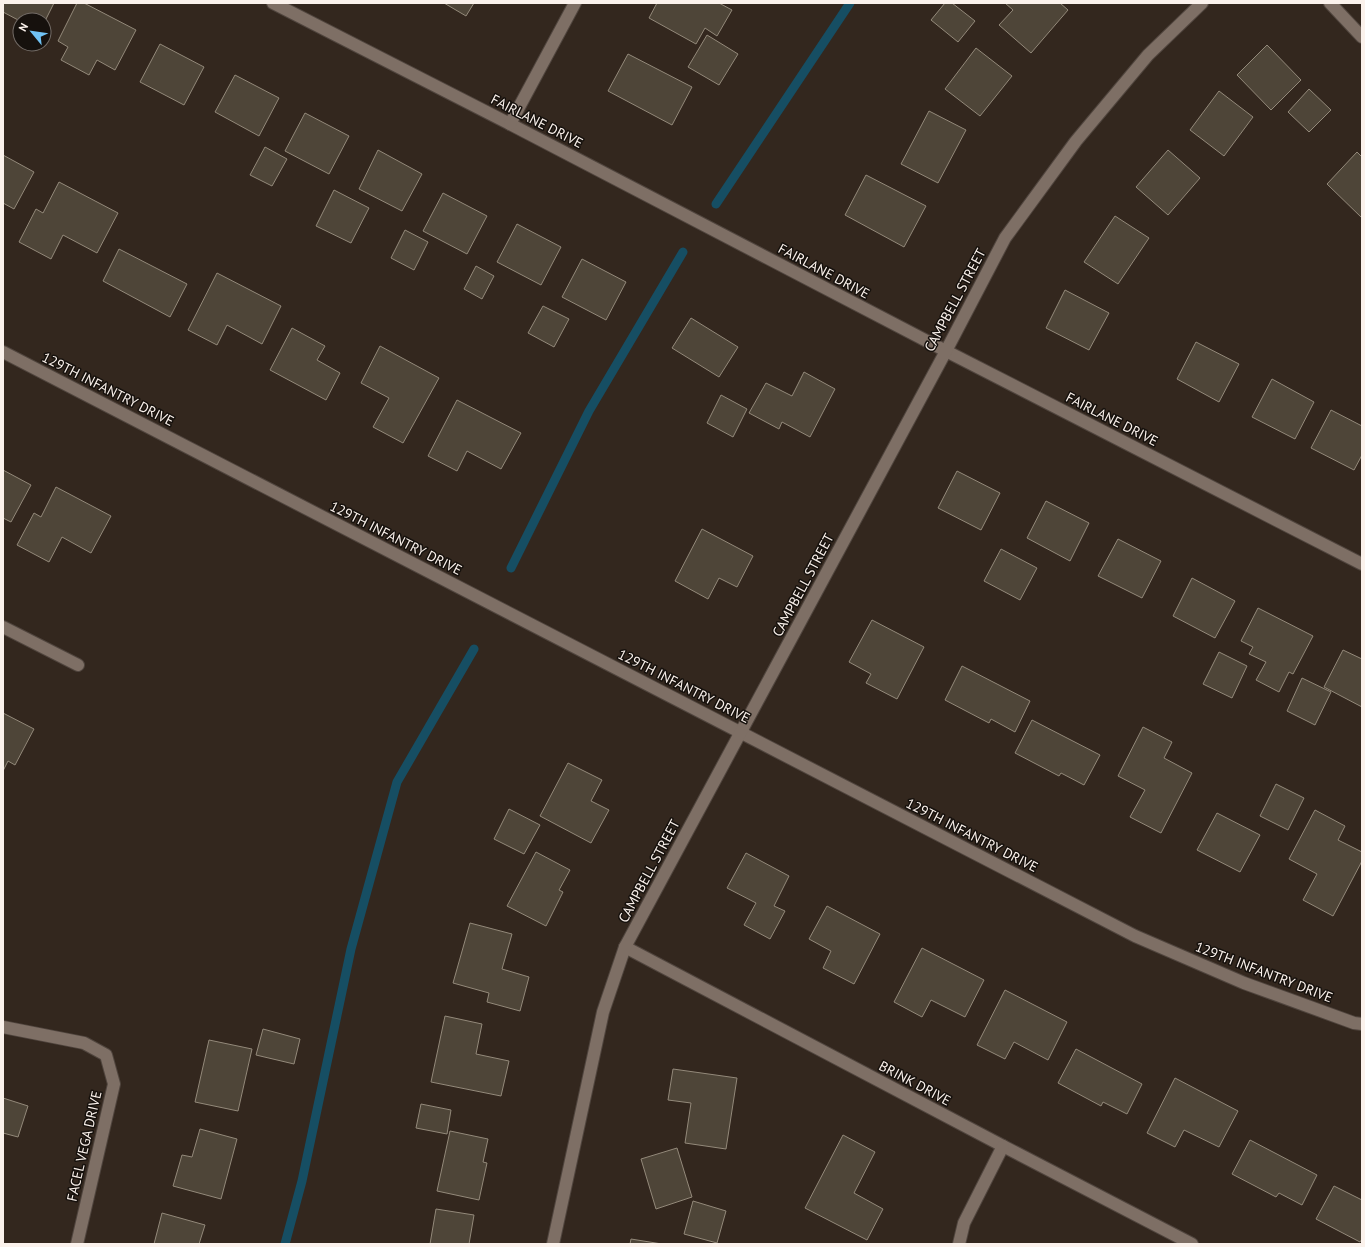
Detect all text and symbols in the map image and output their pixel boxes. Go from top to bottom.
north arrow [12,12,52,52]
text: N [15,21,31,34]
street label: FAIRLANE DRIVE [488,90,586,152]
street label: FAIRLANE DRIVE [775,239,873,303]
street label: CAMPBELL STREET [920,245,990,355]
street label: 129TH INFANTRY DRIVE [39,348,177,430]
street label: FAIRLANE DRIVE [1063,388,1161,450]
street label: 129TH INFANTRY DRIVE [327,497,465,579]
street label: CAMPBELL STREET [768,530,838,640]
street label: 129TH INFANTRY DRIVE [615,645,753,727]
street label: 129TH INFANTRY DRIVE [903,794,1041,876]
street label: CAMPBELL STREET [614,816,684,926]
street label: 129TH INFANTRY DRIVE [1193,938,1335,1006]
street label: BRINK DRIVE [876,1057,954,1109]
street label: FACEL VEGA DRIVE [63,1089,105,1203]

